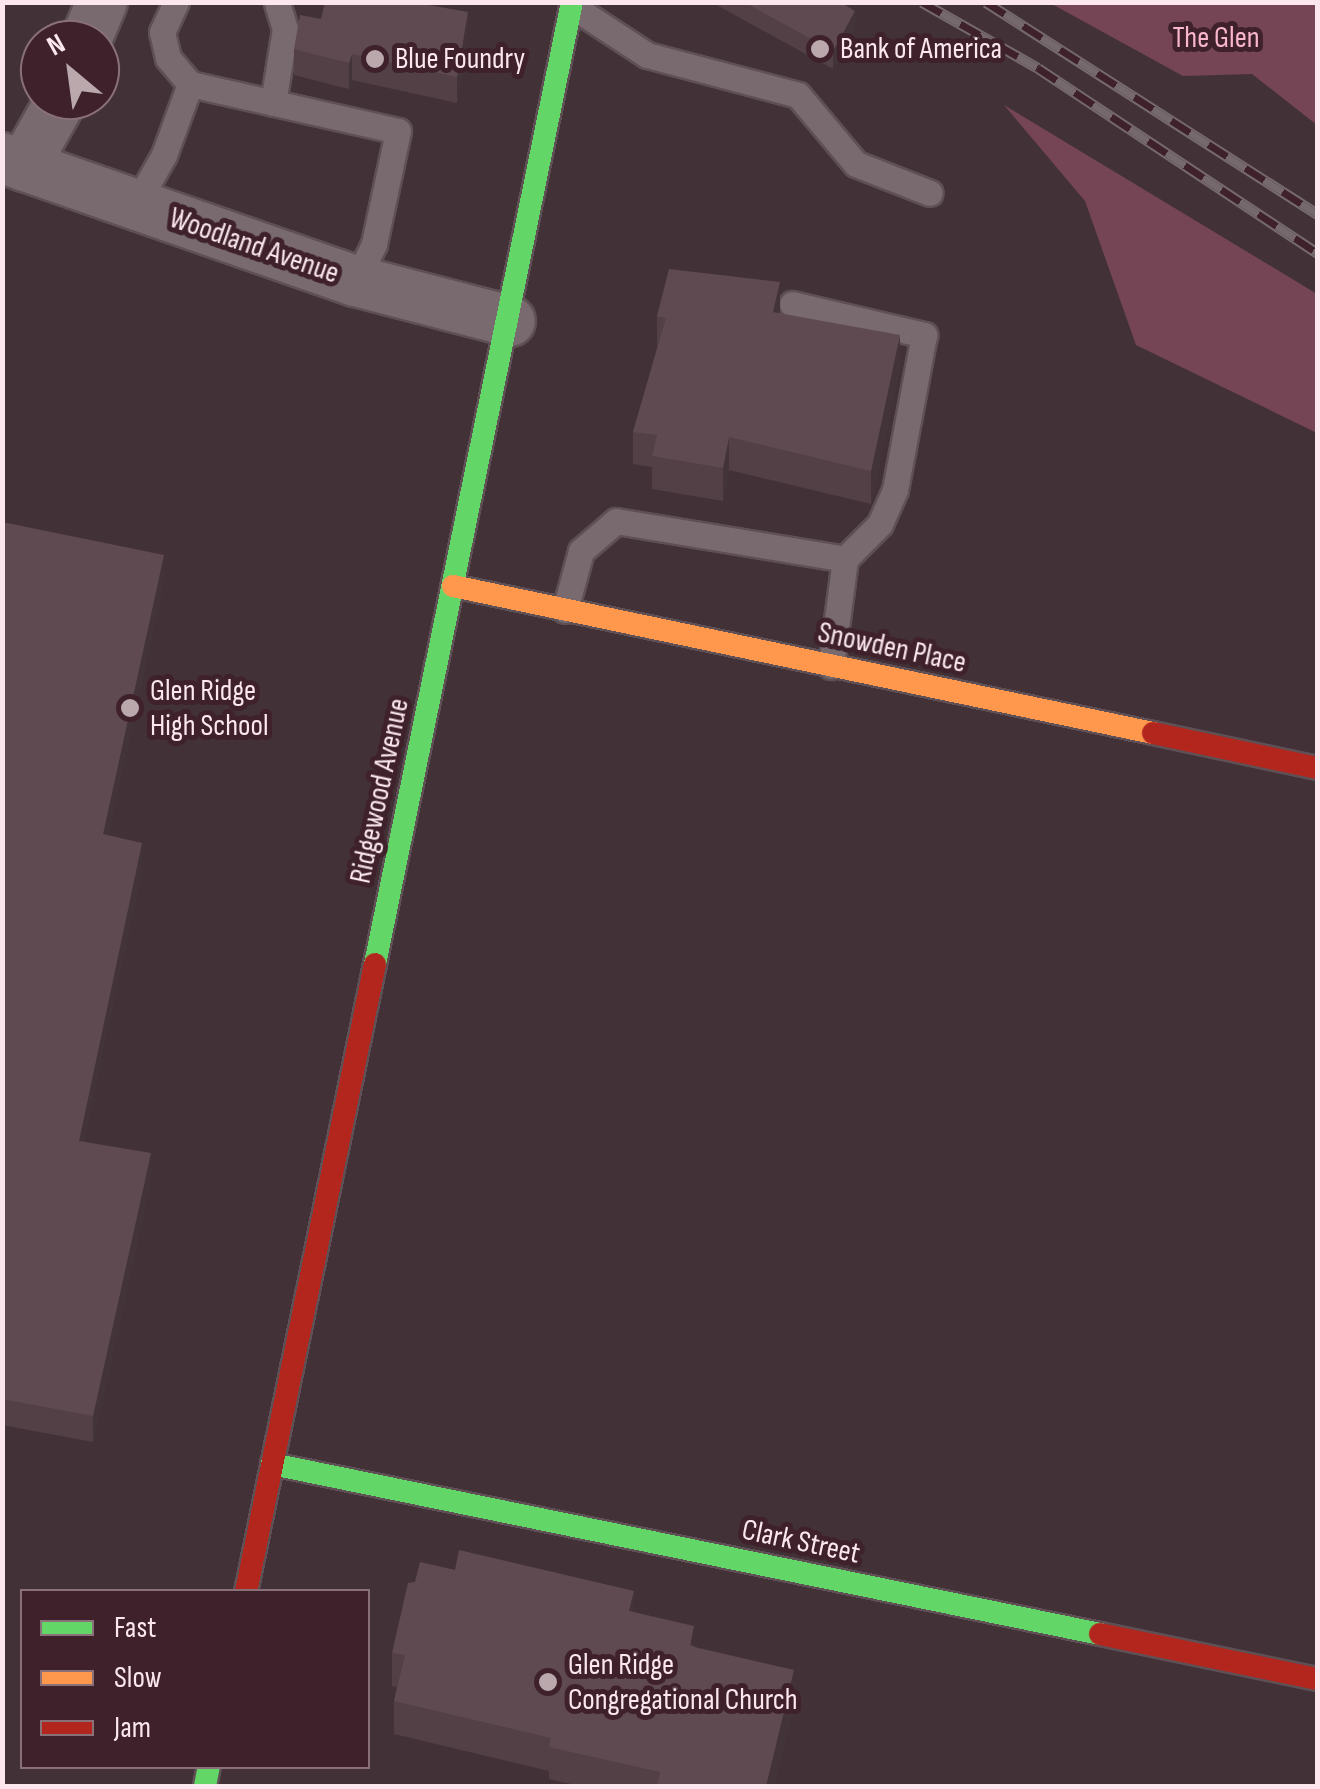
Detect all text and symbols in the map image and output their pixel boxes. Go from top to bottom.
north arrow [20,20,120,120]
park label: The Glen [1172,20,1260,56]
text: N [42,27,71,63]
place label: Bank of America [840,31,1002,67]
marker: Bank of America [809,38,831,60]
place label: Blue Foundry [395,41,525,77]
marker: Blue Foundry [364,48,386,70]
street label: Woodland Avenue [164,200,344,292]
street label: Snowden Place [815,615,969,681]
place label: Glen Ridge High School [150,673,269,744]
street label: Ridgewood Avenue [343,695,417,887]
marker: Glen Ridge High School [119,697,141,719]
street label: Clark Street [739,1512,863,1572]
legend [20,1589,370,1769]
text: Fast [114,1610,156,1646]
place label: Glen Ridge Congregational Church [568,1647,798,1718]
text: Slow [114,1660,162,1696]
marker: Glen Ridge Congregational Church [537,1671,559,1693]
text: Jam [114,1710,151,1746]

